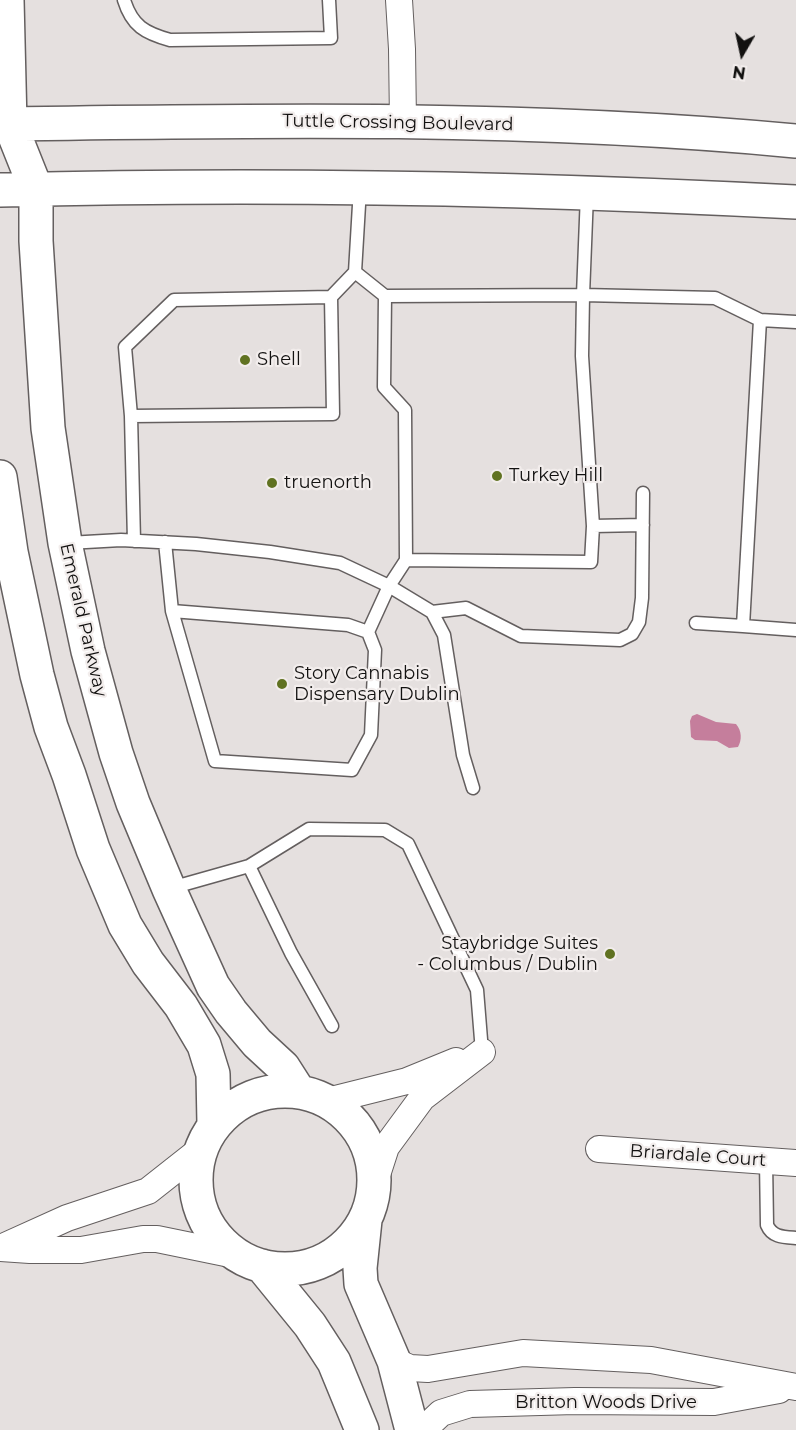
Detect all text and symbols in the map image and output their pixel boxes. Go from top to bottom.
north arrow [712,24,772,84]
text: N [731,62,747,83]
street label: Tuttle Crossing Boulevard [282,110,514,136]
place label: Shell [257,349,301,371]
marker: Shell [238,353,252,367]
place label: Turkey Hill [509,465,603,487]
marker: Turkey Hill [490,469,504,483]
place label: truenorth [284,472,372,494]
marker: truenorth [265,476,279,490]
street label: Emerald Parkway [55,541,111,699]
place label: Story Cannabis Dispensary Dublin [294,663,460,706]
marker: Story Cannabis Dispensary Dublin [275,677,289,691]
place label: Staybridge Suites - Columbus / Dublin [417,933,598,976]
marker: Staybridge Suites - Columbus / Dublin [603,947,617,961]
street label: Briardale Court [629,1140,767,1172]
street label: Britton Woods Drive [515,1392,697,1414]

